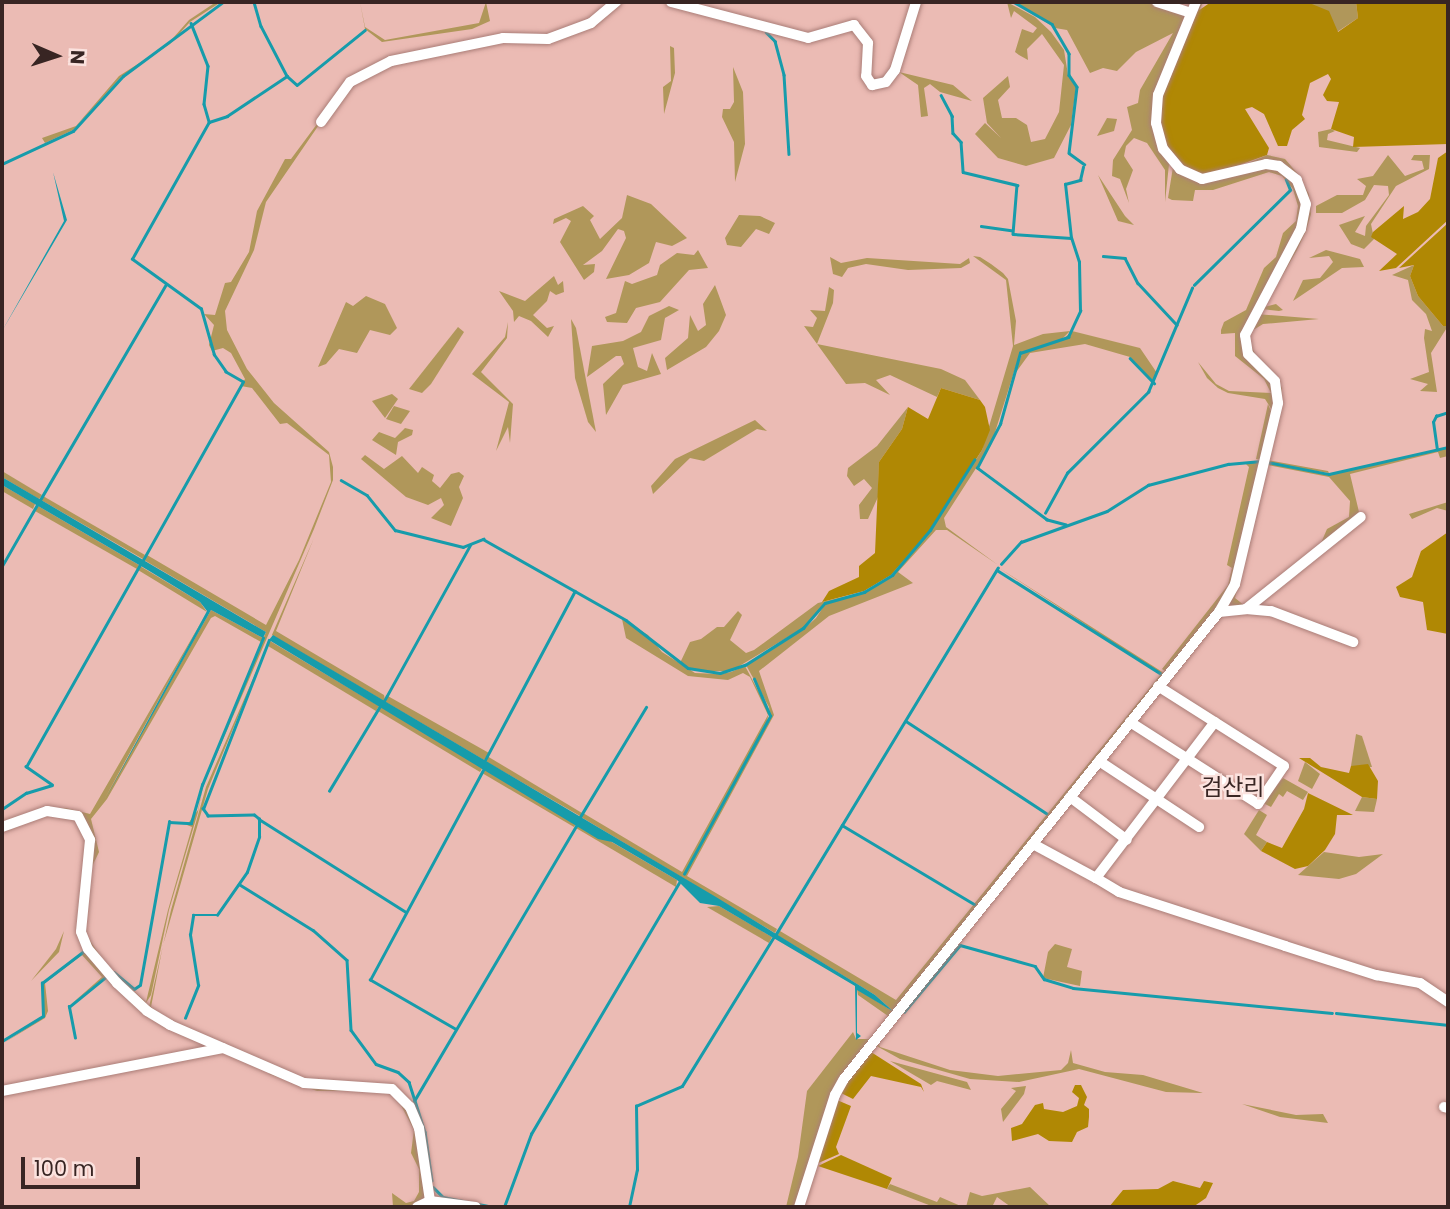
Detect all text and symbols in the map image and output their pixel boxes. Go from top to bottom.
north arrow [21,21,91,91]
text: N [64,49,91,65]
district label: 검산리 [1201,773,1265,801]
scale bar [24,1142,144,1186]
text: 100 m [34,1154,94,1183]

